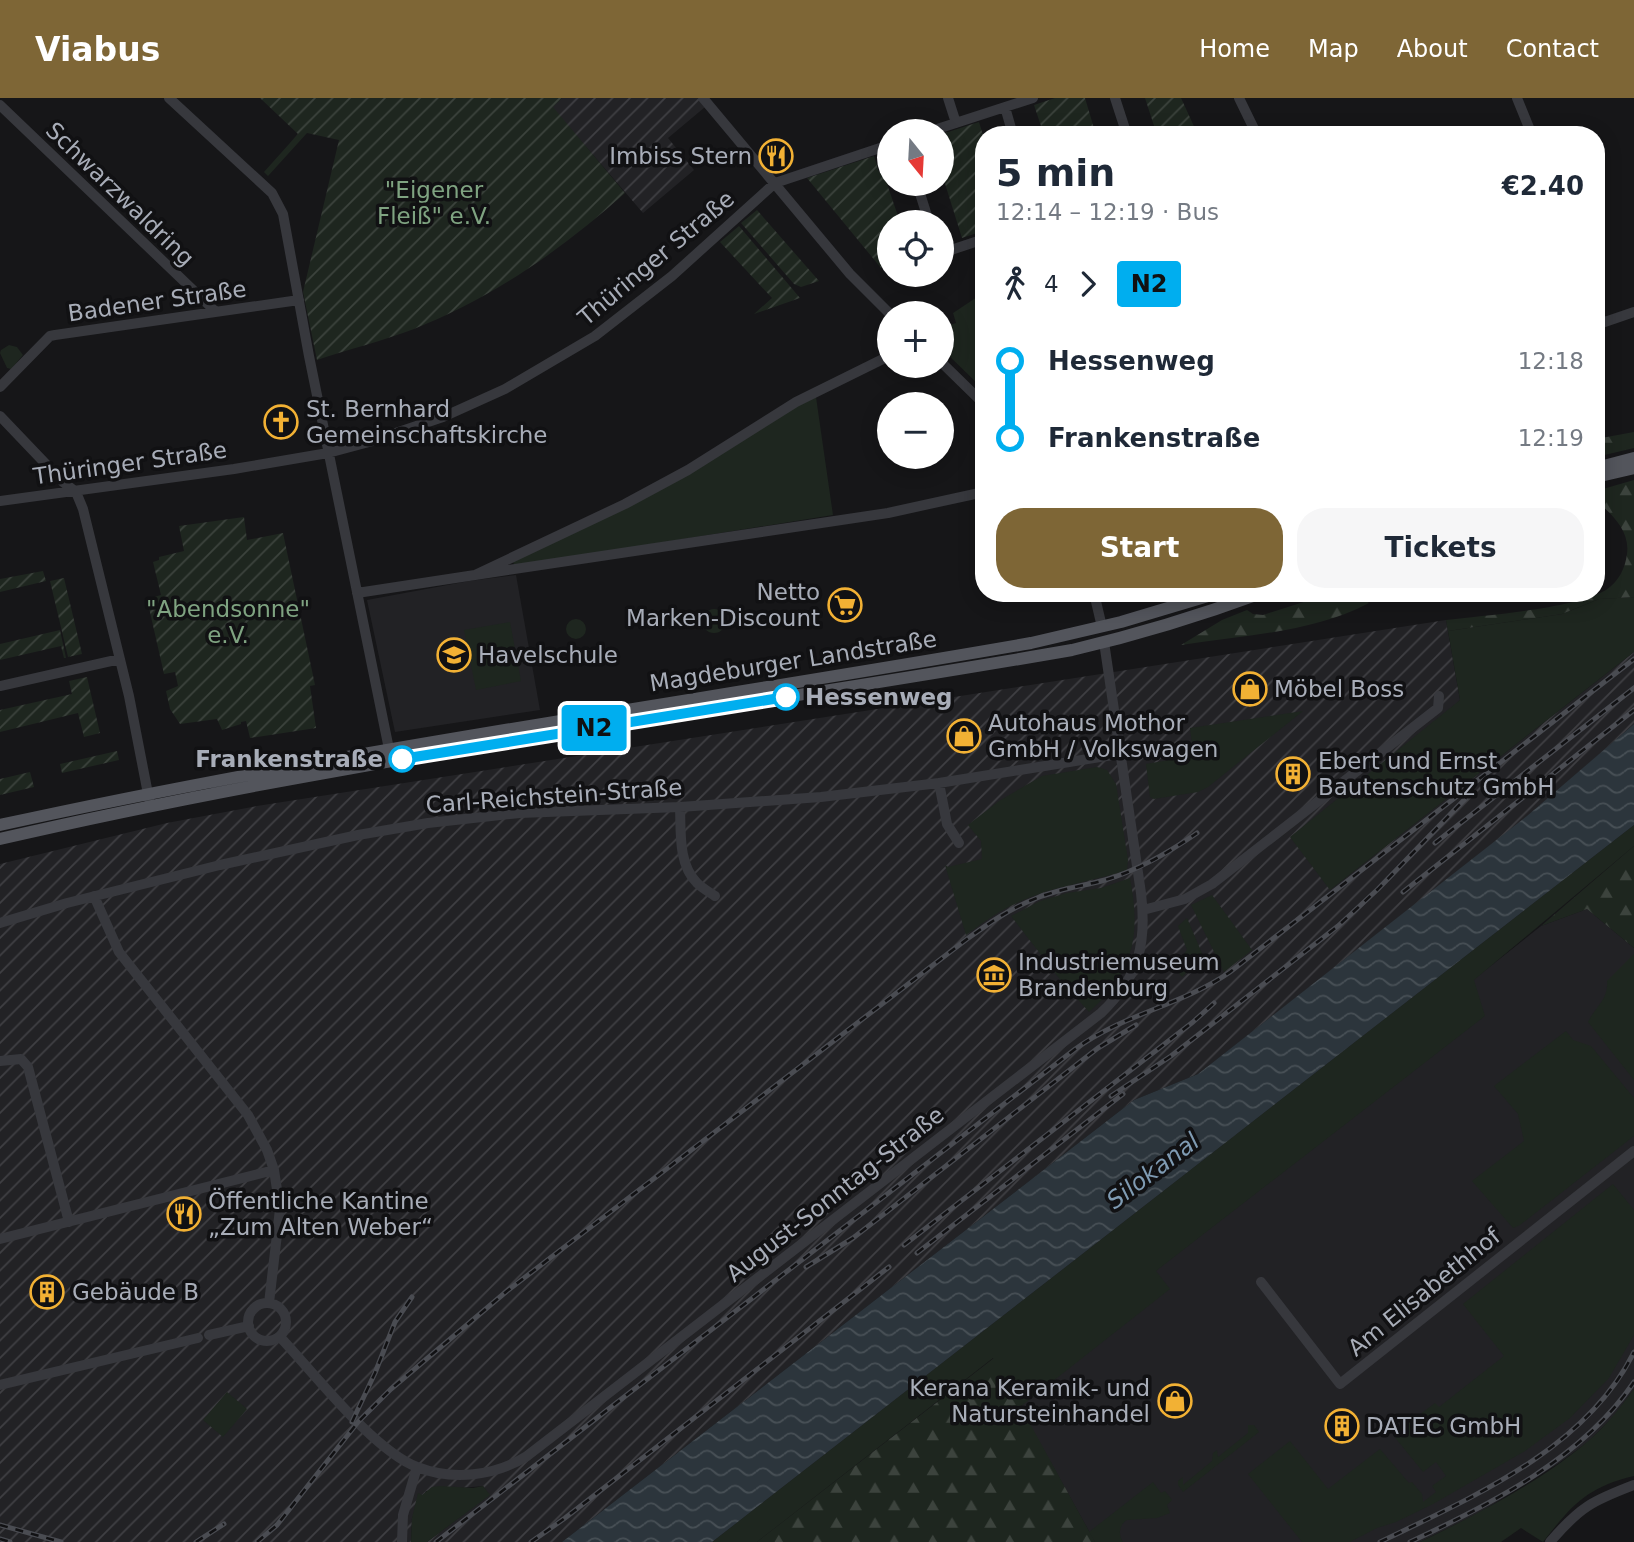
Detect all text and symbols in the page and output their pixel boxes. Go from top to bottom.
text: Viabus [35,30,160,69]
text: Home [1199,35,1270,63]
text: Map [1308,35,1359,63]
text: About [1397,35,1468,63]
text: Contact [1506,35,1599,63]
street label: Schwarzwaldring [41,117,199,271]
north arrow [877,119,954,196]
map controls [877,119,954,469]
restaurant icon: Imbiss Stern [757,137,795,175]
place label: Imbiss Stern [609,143,752,169]
text: 5 min [996,151,1115,195]
text: €2.40 [1502,171,1584,201]
park label: "Eigener Fleiß" e.V. [377,177,491,229]
street label: Thüringer Straße [572,185,739,331]
text: 12:14 – 12:19 · Bus [996,199,1219,225]
button: locate [877,210,954,287]
icon: walk [996,265,1034,303]
icon: forward [1069,265,1107,303]
text: N2 [1131,270,1167,298]
text: 4 [1044,271,1059,297]
street label: Badener Straße [66,276,248,326]
button: + [877,301,954,378]
text: Hessenweg [1048,346,1215,376]
text: 12:18 [1518,348,1584,374]
button: − [877,392,954,469]
place label: St. Bernhard Gemeinschaftskirche [306,396,548,448]
church icon: St. Bernhard Gemeinschaftskirche [262,403,300,441]
text: Frankenstraße [1048,423,1260,453]
text: 12:19 [1518,425,1584,451]
street label: Thüringer Straße [31,437,228,490]
button: Start [996,508,1283,588]
button: Tickets [1297,508,1584,588]
place label: Netto Marken-Discount [626,579,820,631]
supermarket icon: Netto Marken-Discount [826,586,864,624]
park label: "Abendsonne" e.V. [146,596,310,648]
street label: Magdeburger Landstraße [648,625,938,697]
school or university icon: Havelschule [435,636,473,674]
place label: Havelschule [478,642,618,668]
shop icon: Möbel Boss [1231,670,1269,708]
place label: Möbel Boss [1274,676,1404,702]
marker: Hessenweg [773,684,799,710]
place label: Hessenweg [805,684,953,710]
line badge: N2 [562,705,626,751]
place label: Autohaus Mothor GmbH / Volkswagen [988,710,1218,762]
text: N2 [576,714,612,742]
shop icon: Autohaus Mothor GmbH / Volkswagen [945,717,983,755]
place label: Frankenstraße [195,746,383,772]
marker: Frankenstraße [389,746,415,772]
place label: Ebert und Ernst Bautenschutz GmbH [1318,748,1555,800]
building icon: Ebert und Ernst Bautenschutz GmbH [1274,755,1312,793]
street label: Carl-Reichstein-Straße [425,774,683,818]
place label: Industriemuseum Brandenburg [1018,949,1220,1001]
museum icon: Industriemuseum Brandenburg [975,956,1013,994]
street label: August-Sonntag-Straße [721,1101,949,1287]
water label: Silokanal [1101,1127,1205,1215]
place label: Öffentliche Kantine „Zum Alten Weber“ [208,1187,433,1240]
restaurant icon: Öffentliche Kantine „Zum Alten Weber“ [165,1195,203,1233]
street label: Am Elisabethhof [1343,1222,1506,1361]
building icon: Gebäude B [28,1273,66,1311]
place label: Gebäude B [72,1279,199,1305]
place label: Kerana Keramik- und Natursteinhandel [909,1375,1150,1427]
shop icon: Kerana Keramik- und Natursteinhandel [1156,1382,1194,1420]
building icon: DATEC GmbH [1323,1407,1361,1445]
place label: DATEC GmbH [1366,1413,1521,1439]

